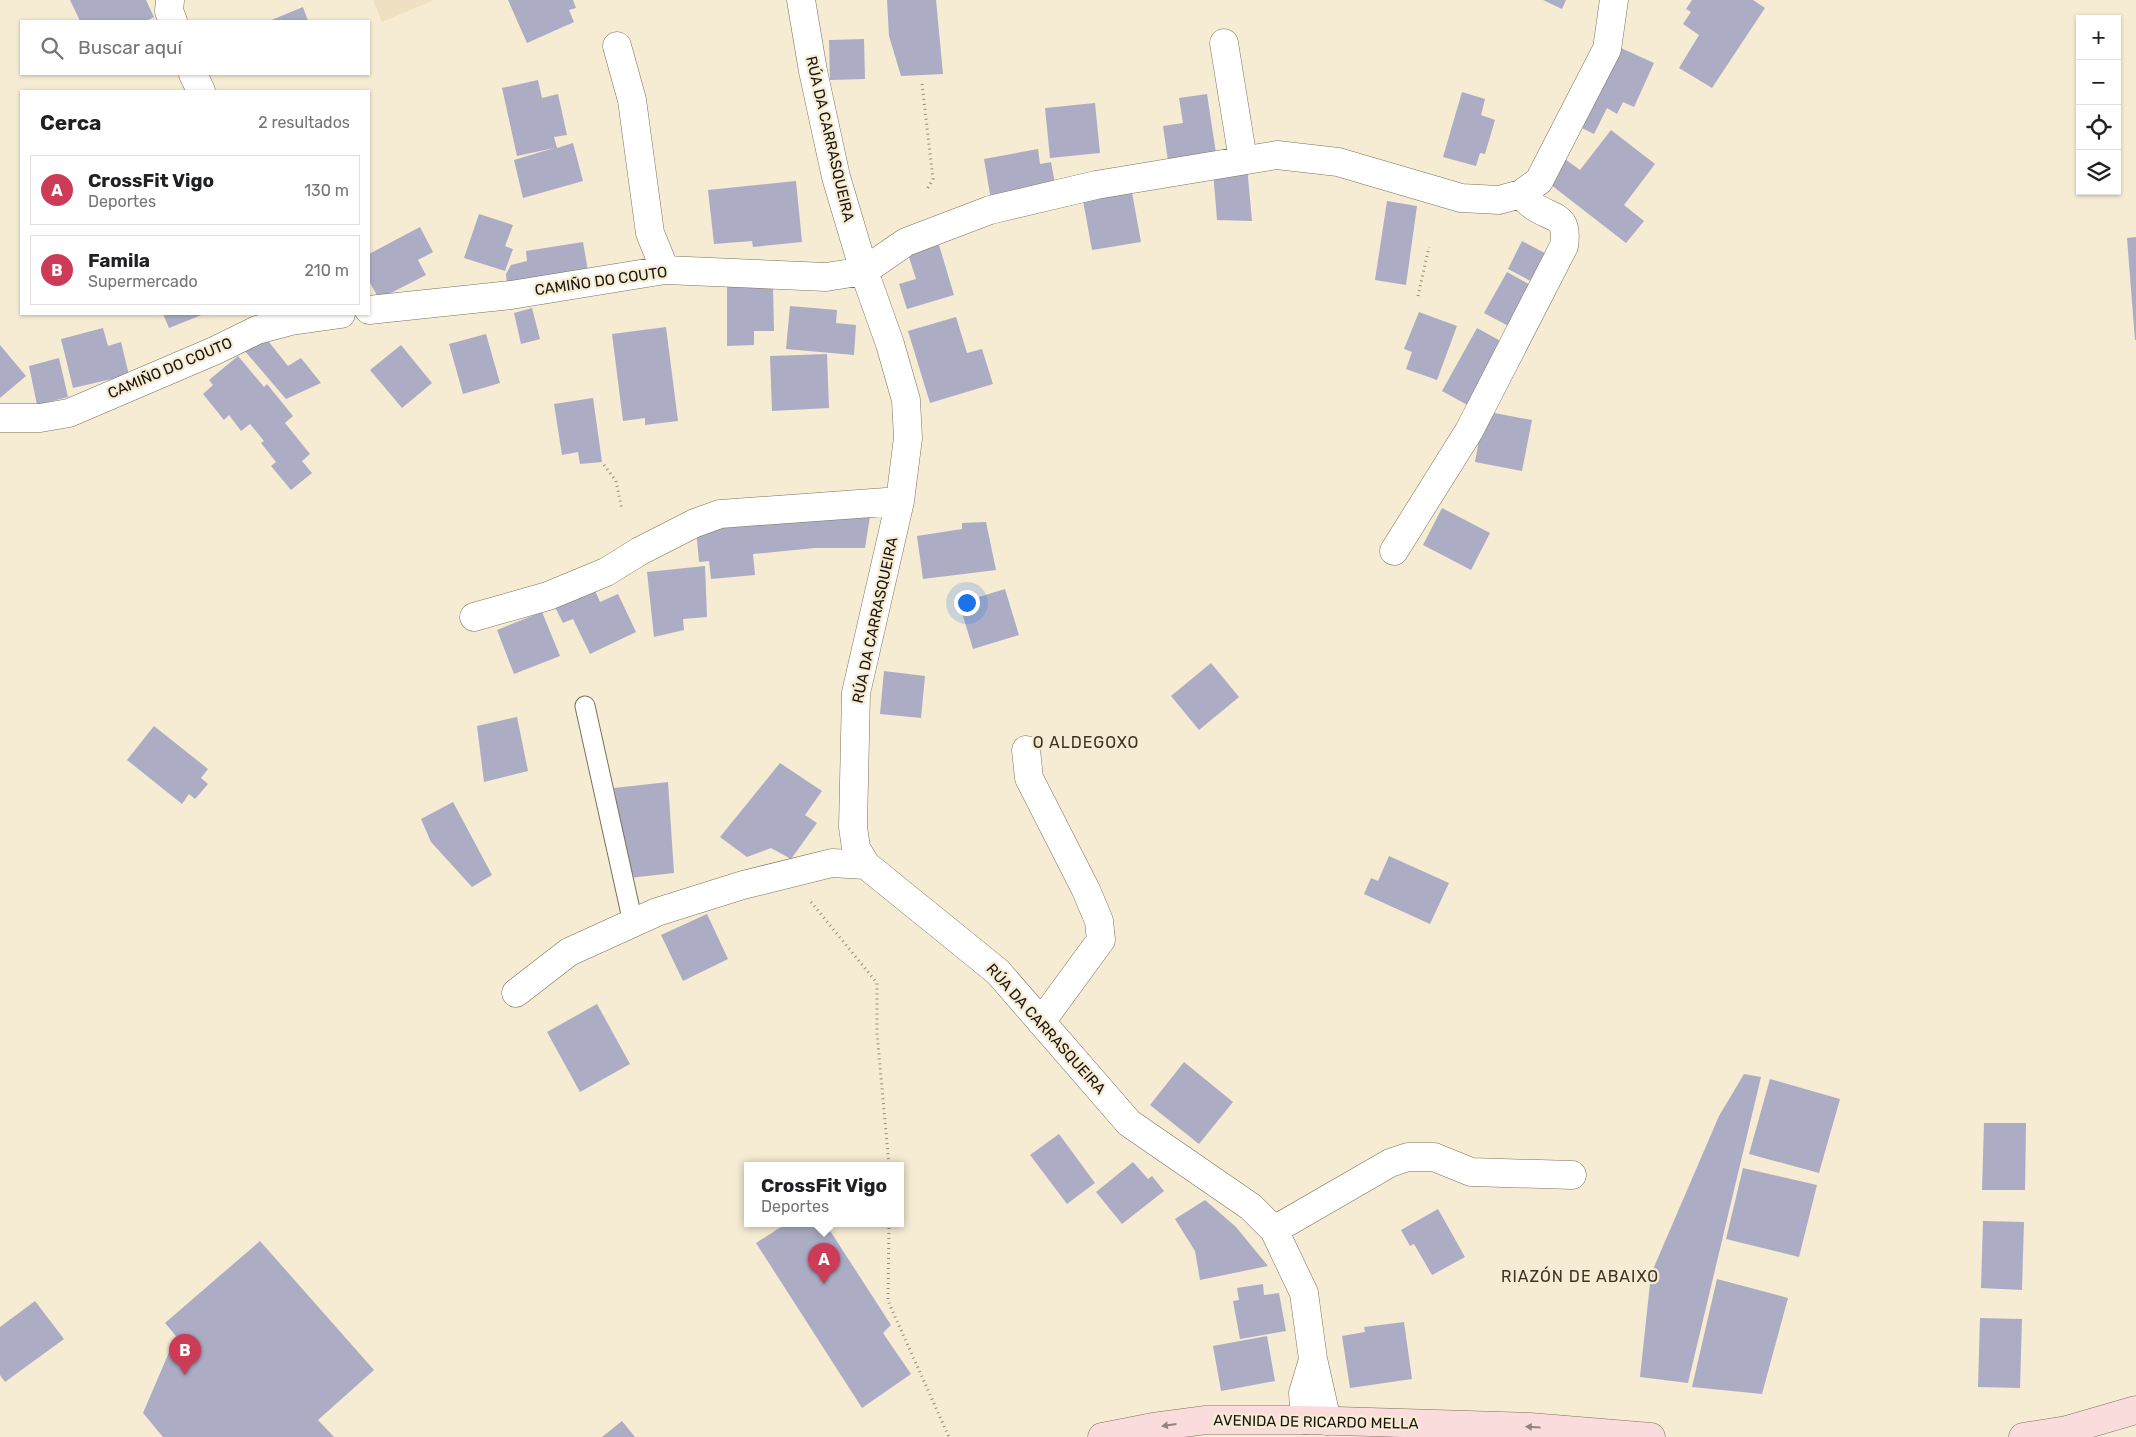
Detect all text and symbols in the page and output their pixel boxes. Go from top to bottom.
map controls [2076,15,2121,195]
button: + [2076,15,2121,60]
search box [20,20,370,75]
icon: search [38,34,66,62]
text: Buscar aquí [78,36,182,59]
street label: RÚA DA CARRASQUEIRA [802,54,858,224]
button: − [2076,60,2121,105]
button: locate [2076,105,2121,150]
text: Cerca [40,110,101,135]
text: 2 resultados [258,113,350,132]
button: layers [2076,150,2121,195]
text: CrossFit Vigo [88,169,214,192]
text: A [51,181,63,200]
text: 130 m [304,181,349,200]
text: Deportes [88,192,156,211]
text: Famila [88,249,150,272]
text: B [51,261,63,280]
text: 210 m [304,261,349,280]
street label: CAMIÑO DO COUTO [534,263,668,299]
text: Supermercado [88,272,198,291]
street label: CAMIÑO DO COUTO [105,334,235,402]
street label: RÚA DA CARRASQUEIRA [849,535,901,705]
your location [954,590,980,616]
district label: O ALDEGOXO [1033,733,1139,752]
street label: RÚA DA CARRASQUEIRA [983,960,1109,1098]
popup [744,1162,904,1227]
text: CrossFit Vigo [761,1174,887,1197]
text: Deportes [761,1197,829,1216]
pin: A [808,1243,840,1284]
district label: RIAZÓN DE ABAIXO [1501,1266,1659,1286]
pin: B [169,1334,201,1375]
street label: AVENIDA DE RICARDO MELLA [1213,1411,1419,1433]
one-way arrow [1160,1421,1176,1429]
one-way arrow [1525,1423,1541,1431]

